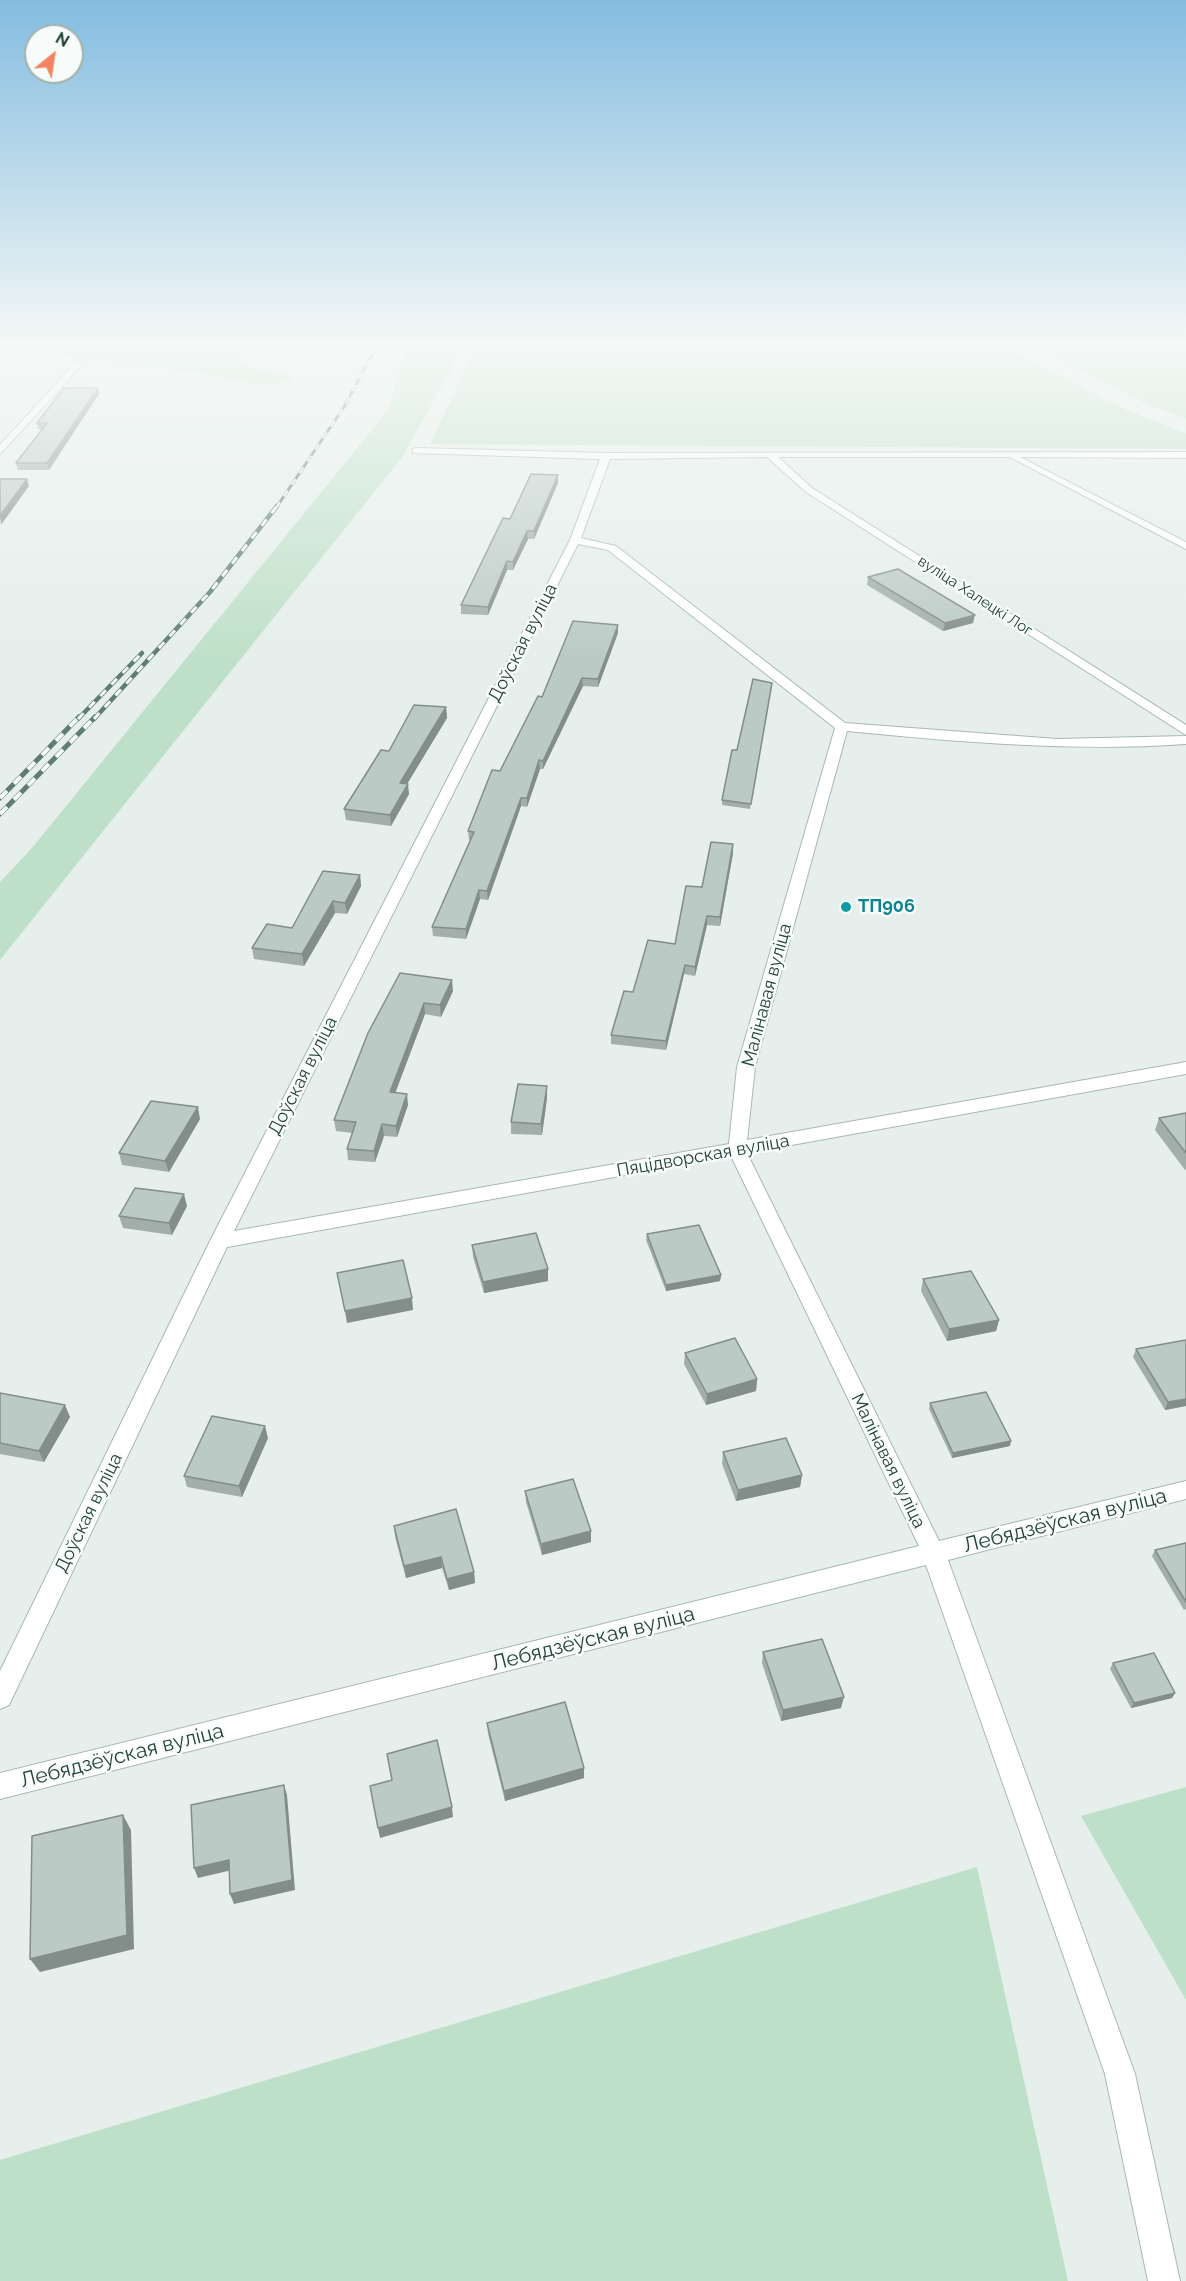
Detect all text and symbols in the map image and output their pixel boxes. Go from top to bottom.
north arrow [24,24,84,84]
text: N [52,28,72,51]
street label: вуліца Халецкі Лог [914,552,1036,640]
street label: Доўская вуліца [484,580,562,706]
place label: ТП906 [858,896,915,918]
marker: ТП906 [839,900,853,914]
street label: Малінавая вуліца [738,921,796,1069]
street label: Доўская вуліца [264,1013,342,1139]
street label: Пяцідворская вуліца [615,1130,791,1182]
street label: Малінавая вуліца [846,1390,930,1532]
street label: Доўская вуліца [51,1450,127,1576]
street label: Лебядзёўская вуліца [961,1484,1169,1558]
street label: Лебядзёўская вуліца [489,1602,697,1676]
street label: Лебядзёўская вуліца [18,1719,226,1793]

